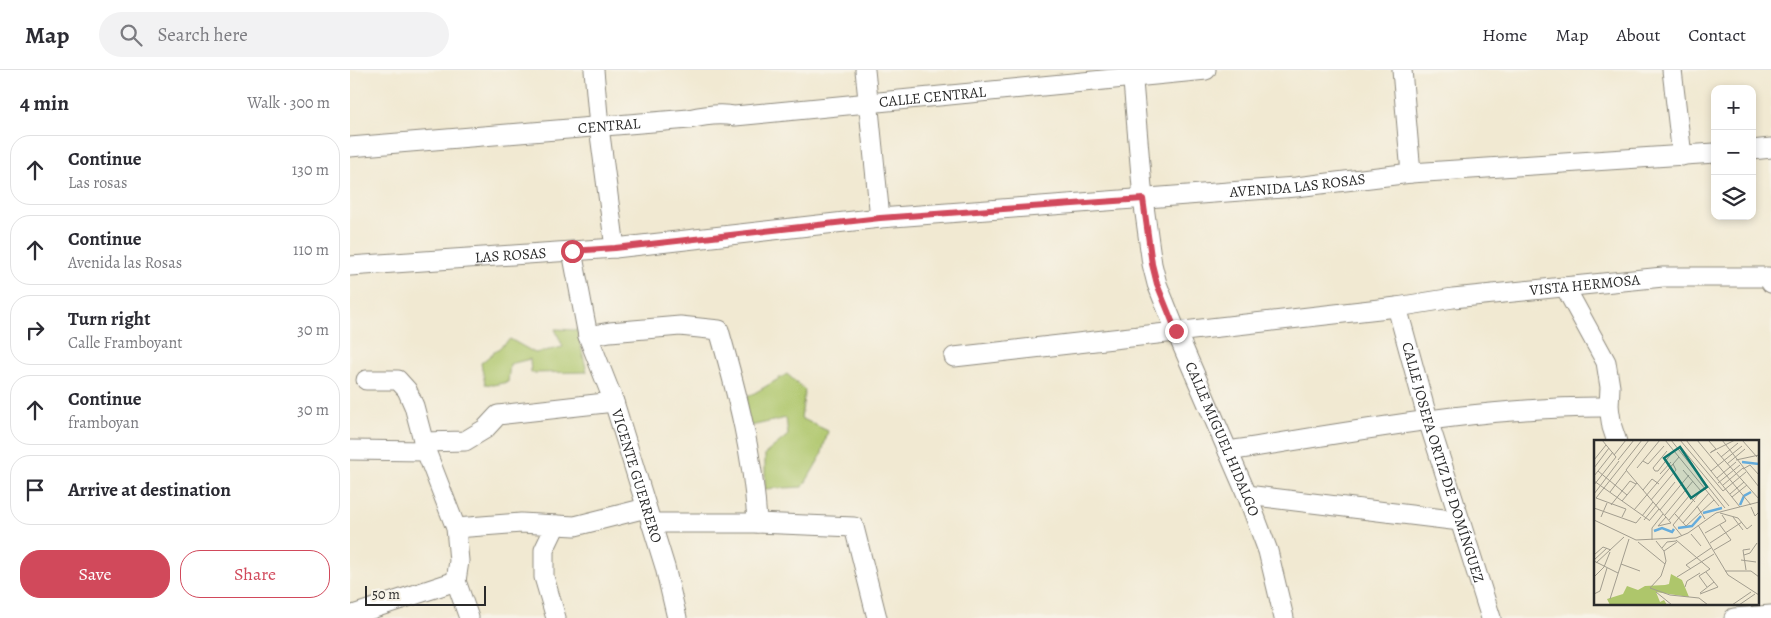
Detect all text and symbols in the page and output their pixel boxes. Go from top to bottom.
search box [99,12,449,57]
text: Map [25,19,69,51]
icon: search [117,21,145,49]
text: Search here [157,22,248,48]
text: Home [1482,23,1527,47]
text: Map [1555,23,1588,47]
text: About [1616,23,1660,47]
text: Contact [1688,23,1746,47]
street label: CALLE CENTRAL [878,82,987,112]
map controls [1711,85,1756,220]
button: + [1711,85,1756,130]
text: 4 min [20,89,69,117]
text: Walk · 300 m [247,92,330,114]
street label: CENTRAL [577,113,641,138]
button: − [1711,130,1756,175]
text: Continue [68,146,142,172]
icon: ahead [21,156,49,184]
text: 130 m [292,159,329,181]
street label: AVENIDA LAS ROSAS [1228,169,1366,202]
text: Las rosas [68,172,127,194]
button: layers [1711,175,1756,220]
text: Continue [68,226,142,252]
icon: ahead [21,236,49,264]
text: 110 m [293,239,329,261]
route start [561,240,584,263]
street label: LAS ROSAS [474,243,547,267]
text: Avenida las Rosas [68,252,182,274]
street label: VISTA HERMOSA [1528,269,1641,300]
text: Turn right [68,306,150,332]
icon: right [21,316,49,344]
text: 30 m [297,319,329,341]
route end [1165,320,1188,343]
text: Calle Framboyant [68,332,182,354]
street label: CALLE JOSEFA ORTIZ DE DOMÍNGUEZ [1397,340,1489,585]
street label: CALLE MIGUEL HIDALGO [1180,359,1264,519]
text: Continue [68,386,142,412]
icon: ahead [21,396,49,424]
text: 30 m [297,399,329,421]
street label: VICENTE GUERRERO [607,406,667,546]
text: framboyan [68,412,139,434]
inset map [1594,440,1758,606]
icon: arrive [21,476,49,504]
text: Arrive at destination [68,477,231,503]
button: Save [20,550,170,598]
button: Share [180,550,330,598]
scale bar [365,583,486,606]
text: 50 m [372,585,400,604]

